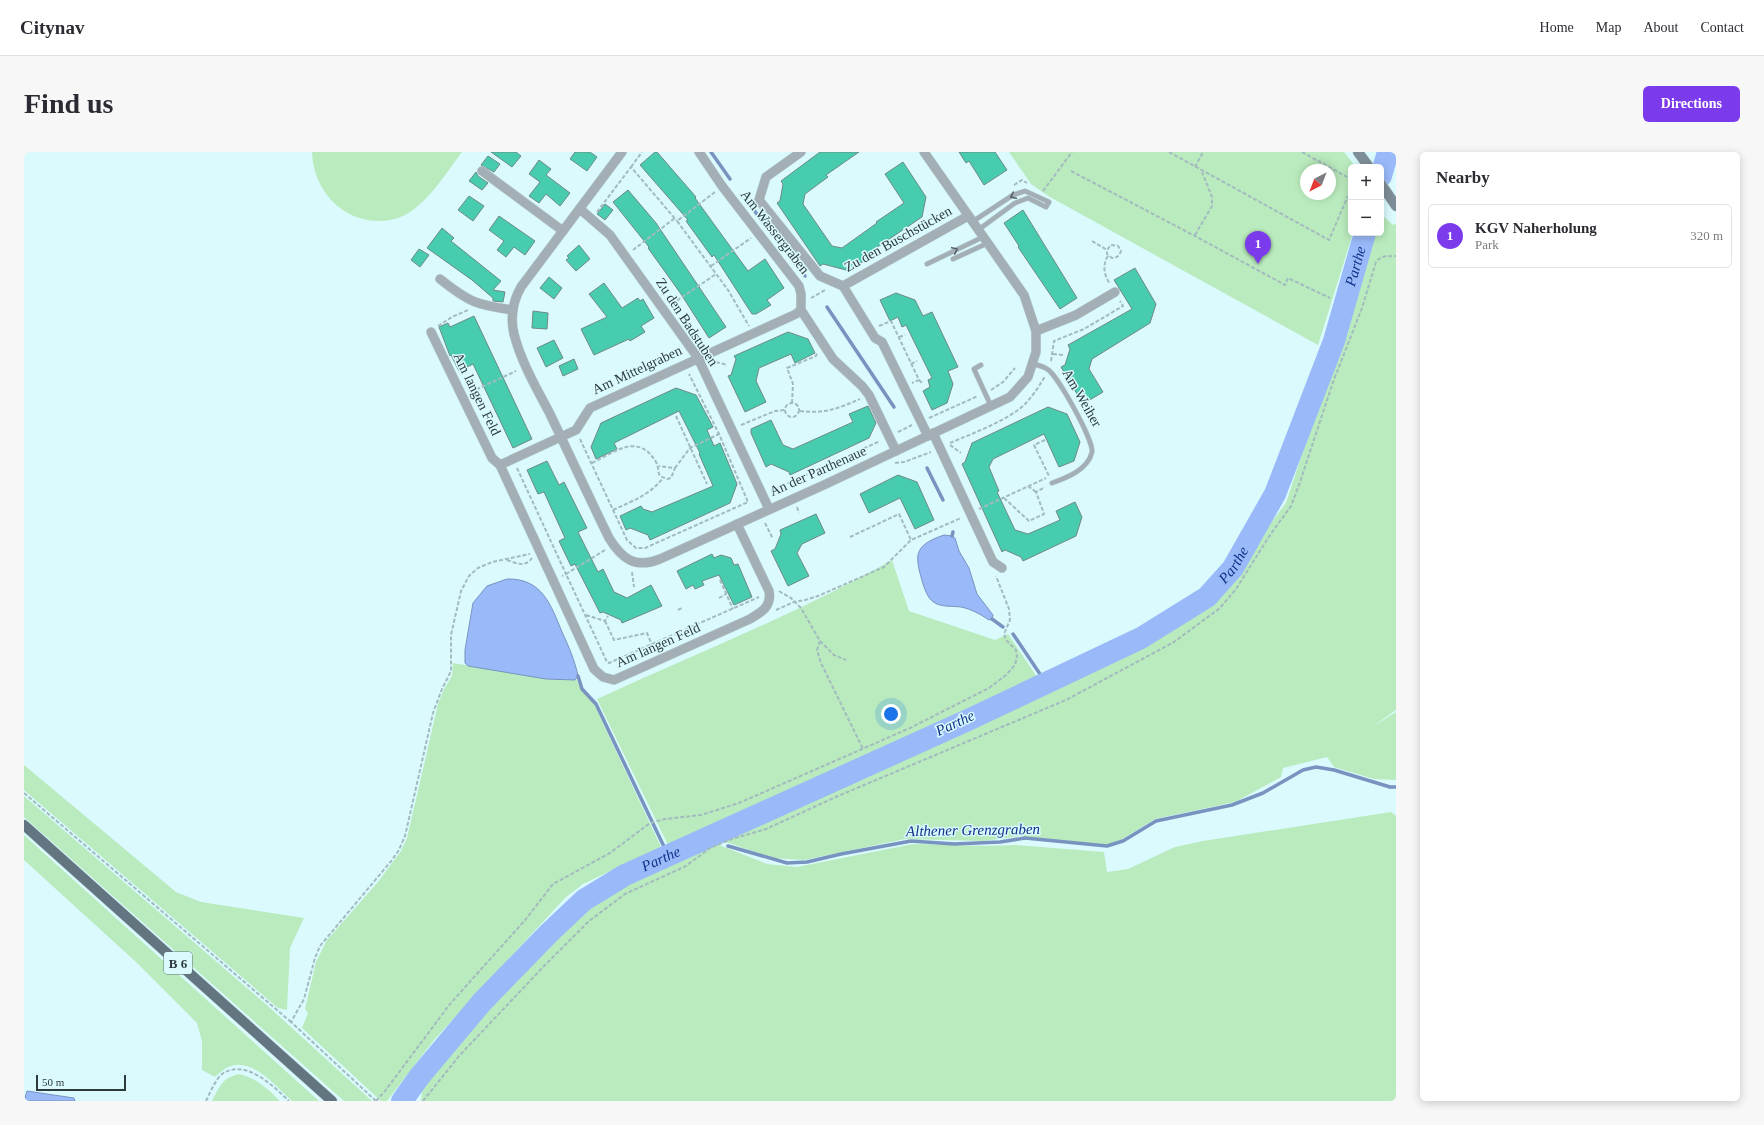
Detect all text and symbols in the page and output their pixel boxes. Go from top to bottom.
text: Citynav [20,17,84,38]
text: Home [1540,20,1574,35]
text: Map [1596,20,1621,35]
text: About [1643,20,1678,35]
text: Contact [1700,20,1744,35]
button: Directions [1643,86,1740,122]
text: Find us [24,88,114,119]
north arrow [1300,164,1336,200]
map controls [1348,164,1384,236]
button: + [1348,164,1384,200]
text: Nearby [1436,168,1490,187]
street label: Am Wassergraben [738,187,812,277]
one-way arrow [1010,191,1018,199]
button: − [1348,200,1384,236]
street label: Zu den Buschstücken [842,203,954,275]
text: KGV Naherholung [1475,220,1597,236]
text: 1 [1447,228,1453,243]
text: 320 m [1690,228,1723,243]
pin: 1 [1245,231,1271,264]
text: Park [1475,237,1499,252]
water label: Parthe [1342,244,1369,289]
one-way arrow [951,247,958,255]
street label: Zu den Badstuben [653,275,721,369]
street label: Am Mittelgraben [590,343,684,397]
street label: Am langen Feld [450,350,504,438]
street label: Am Weiher [1059,366,1105,430]
street label: An der Parthenaue [767,443,869,499]
water label: Parthe [1215,544,1252,587]
street label: Am langen Feld [614,620,702,670]
your location [881,704,901,724]
water label: Parthe [932,707,977,739]
water label: Althener Grenzgraben [905,821,1040,839]
water label: Parthe [638,843,683,875]
road number: B 6 [164,952,192,974]
scale bar [36,1073,126,1092]
text: 50 m [42,1076,64,1088]

